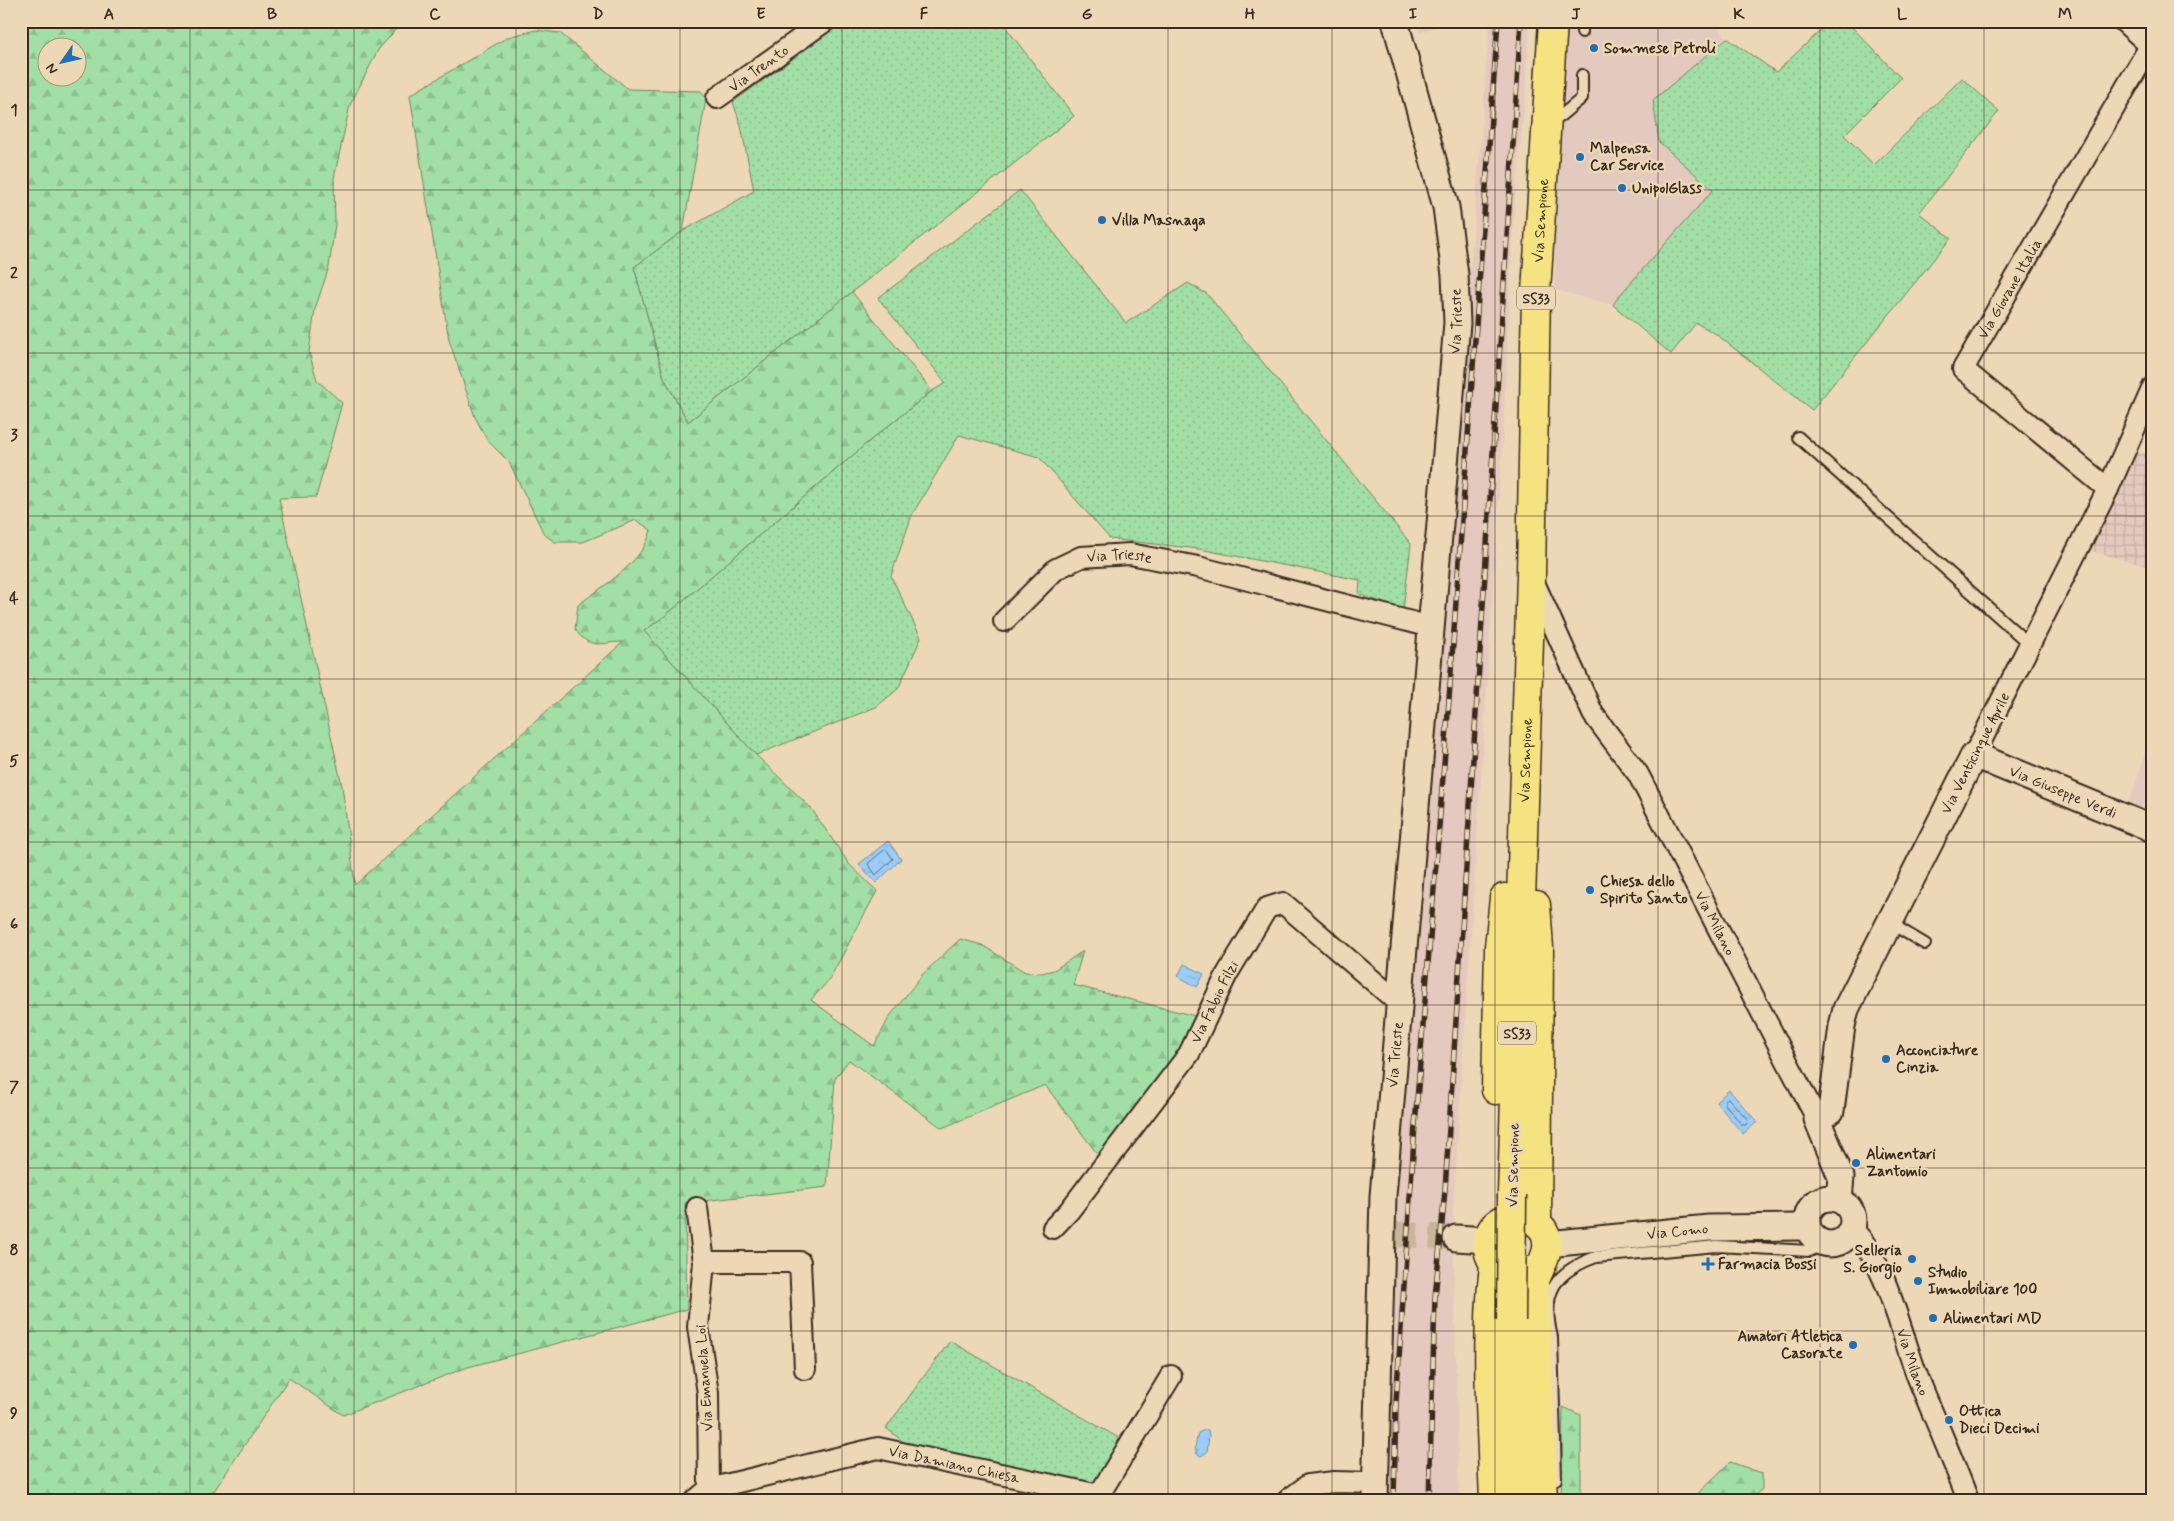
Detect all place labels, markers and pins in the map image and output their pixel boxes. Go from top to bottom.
place label: Sommese Petroli [1604,39,1716,59]
marker: Sommese Petroli [1588,42,1600,54]
place label: Malpensa Car Service [1590,139,1665,176]
marker: Malpensa Car Service [1574,151,1586,163]
place label: UnipolGlass [1632,179,1702,199]
marker: UnipolGlass [1616,182,1628,194]
place label: Villa Masnaga [1112,211,1206,232]
marker: Villa Masnaga [1096,214,1108,226]
place label: Chiesa dello Spirito Santo [1600,872,1688,909]
marker: Chiesa dello Spirito Santo [1584,884,1596,896]
place label: Acconciature Cinzia [1896,1041,1979,1078]
marker: Acconciature Cinzia [1880,1053,1892,1065]
place label: Alimentari Zantomio [1866,1145,1936,1182]
marker: Alimentari Zantomio [1850,1157,1862,1169]
place label: Selleria S. Giorgio [1844,1241,1903,1280]
marker: Selleria S. Giorgio [1906,1253,1918,1265]
place label: Farmacia Bossi [1718,1255,1817,1275]
marker: Farmacia Bossi [1702,1258,1714,1270]
place label: Studio Immobiliare 100 [1928,1263,2037,1300]
marker: Studio Immobiliare 100 [1912,1275,1924,1287]
place label: Alimentari MD [1943,1309,2042,1329]
marker: Alimentari MD [1927,1312,1939,1324]
place label: Amatori Atletica Casorate [1737,1327,1844,1364]
marker: Amatori Atletica Casorate [1847,1339,1859,1351]
place label: Ottica Dieci Decimi [1959,1402,2040,1439]
marker: Ottica Dieci Decimi [1943,1414,1955,1426]

